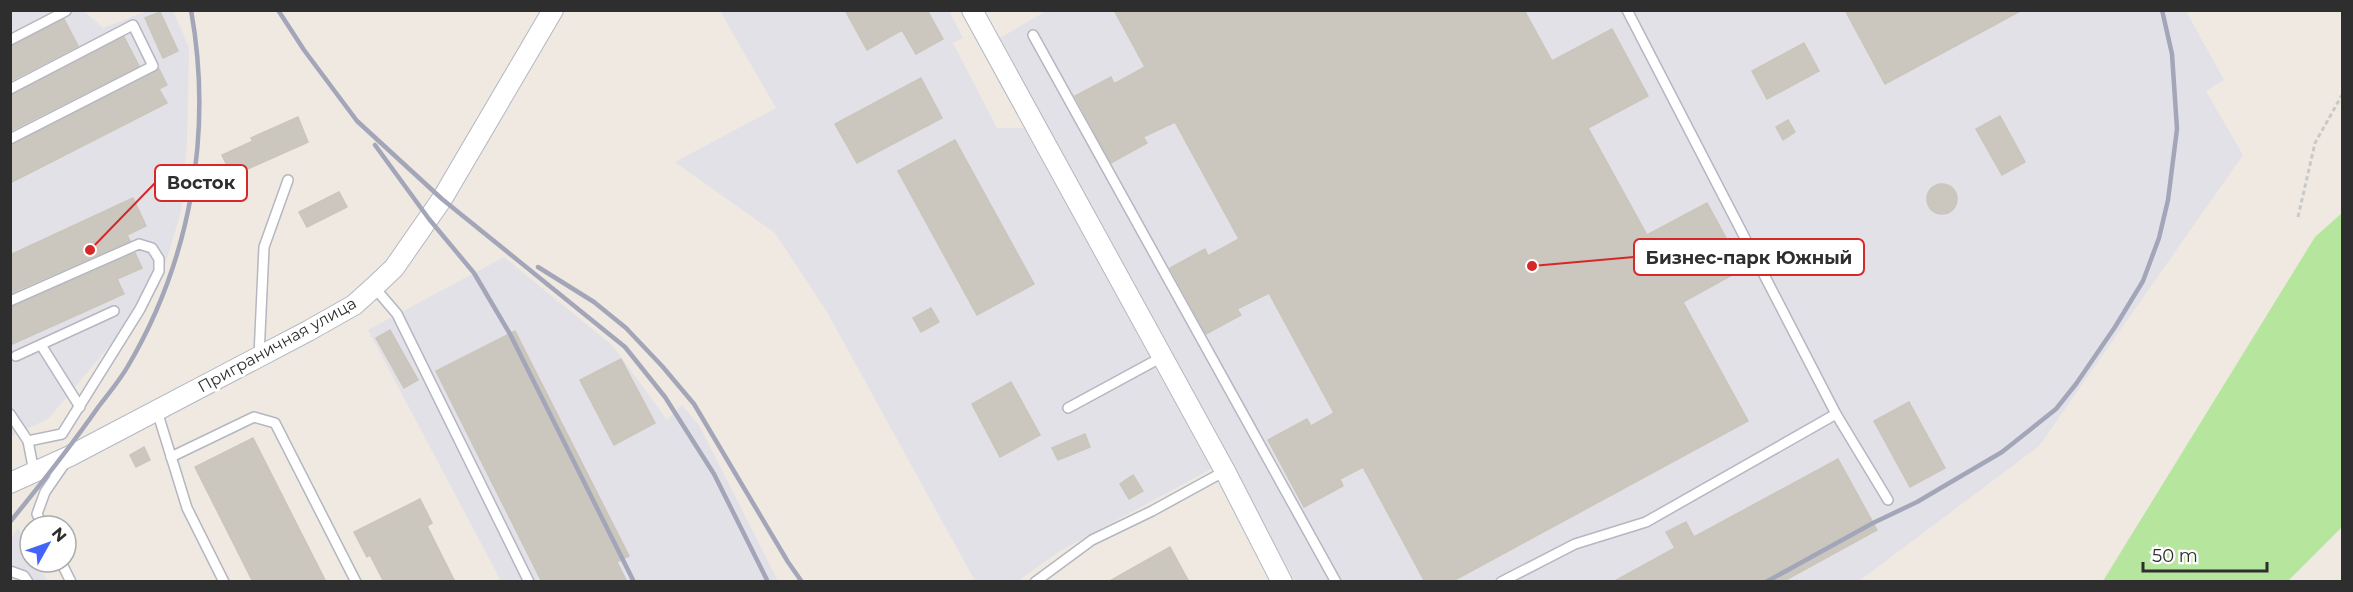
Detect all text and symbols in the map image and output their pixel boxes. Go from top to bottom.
callout: Восток [155,165,247,201]
text: Восток [167,172,236,194]
callout: Бизнес-парк Южный [1634,239,1864,275]
text: Бизнес-парк Южный [1646,247,1852,269]
street label: Приграничная улица [194,293,360,397]
north arrow [18,514,78,574]
text: N [48,524,71,546]
scale bar [2143,535,2268,573]
text: 50 m [2152,545,2198,567]

